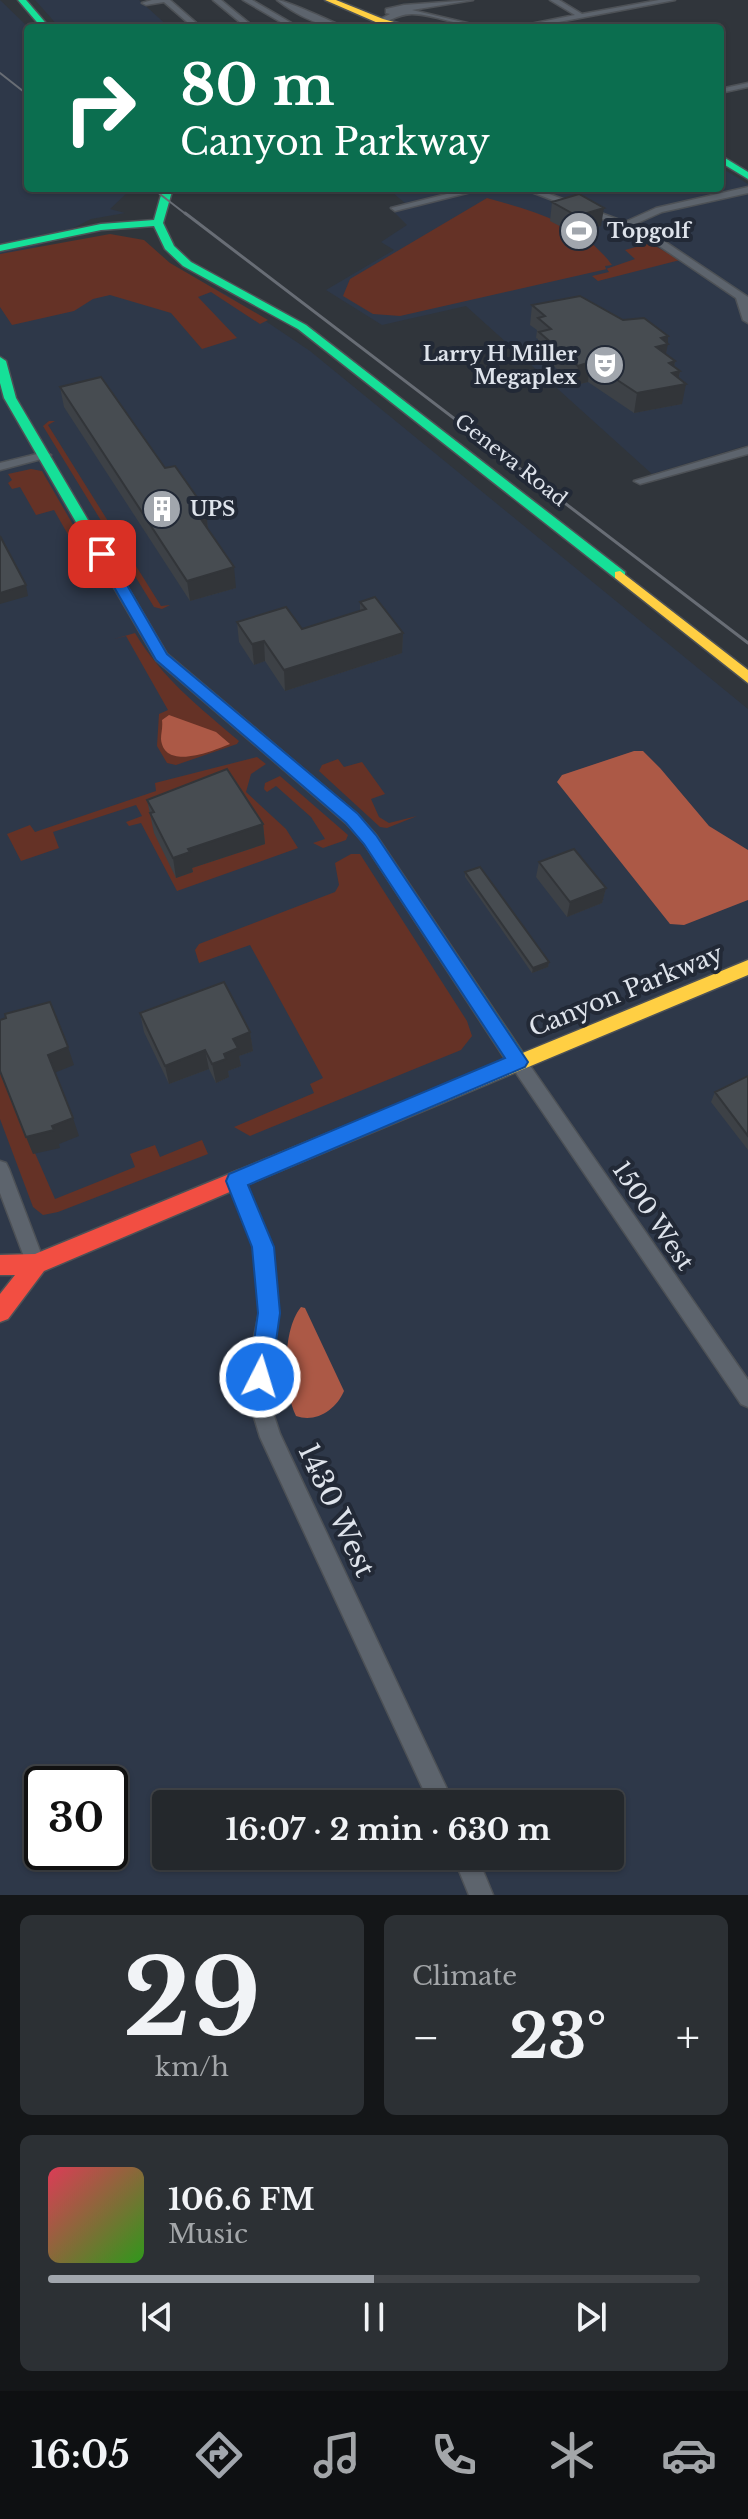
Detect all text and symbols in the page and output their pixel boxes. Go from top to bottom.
text: 80 m [180,51,335,120]
icon: right [48,56,152,160]
text: Canyon Parkway [180,120,490,165]
sports icon: Topgolf [558,210,600,252]
place label: Topgolf [607,219,692,243]
place label: Larry H Miller Megaplex [423,342,577,389]
theatre icon: Larry H Miller Megaplex [584,344,626,386]
street label: Geneva Road [450,409,572,511]
building icon: UPS [141,488,183,530]
place label: UPS [190,497,235,521]
pin [68,520,136,588]
icon: arrive [80,532,124,576]
street label: Canyon Parkway [525,938,728,1043]
street label: 1500 West [607,1156,700,1275]
position arrow [218,1335,302,1419]
street label: 1430 West [290,1438,383,1583]
speed limit sign: 30 [24,1766,128,1870]
text: 16:07 · 2 min · 630 m [225,1811,551,1848]
text: 29 [123,1934,261,2063]
text: Climate [412,1960,517,1992]
text: 23° [509,2000,607,2074]
text: − [412,2010,440,2065]
text: + [676,2010,700,2065]
text: km/h [155,2051,229,2083]
text: 106.6 FM [168,2181,315,2218]
text: Music [168,2218,248,2250]
icon: previous [135,2295,179,2339]
icon: pause [352,2295,396,2339]
icon: next [569,2295,613,2339]
icon: directions [191,2427,247,2483]
icon: music [309,2427,365,2483]
icon: phone [426,2427,482,2483]
icon: climate [544,2427,600,2483]
icon: car [661,2427,717,2483]
text: 16:05 [31,2433,130,2478]

